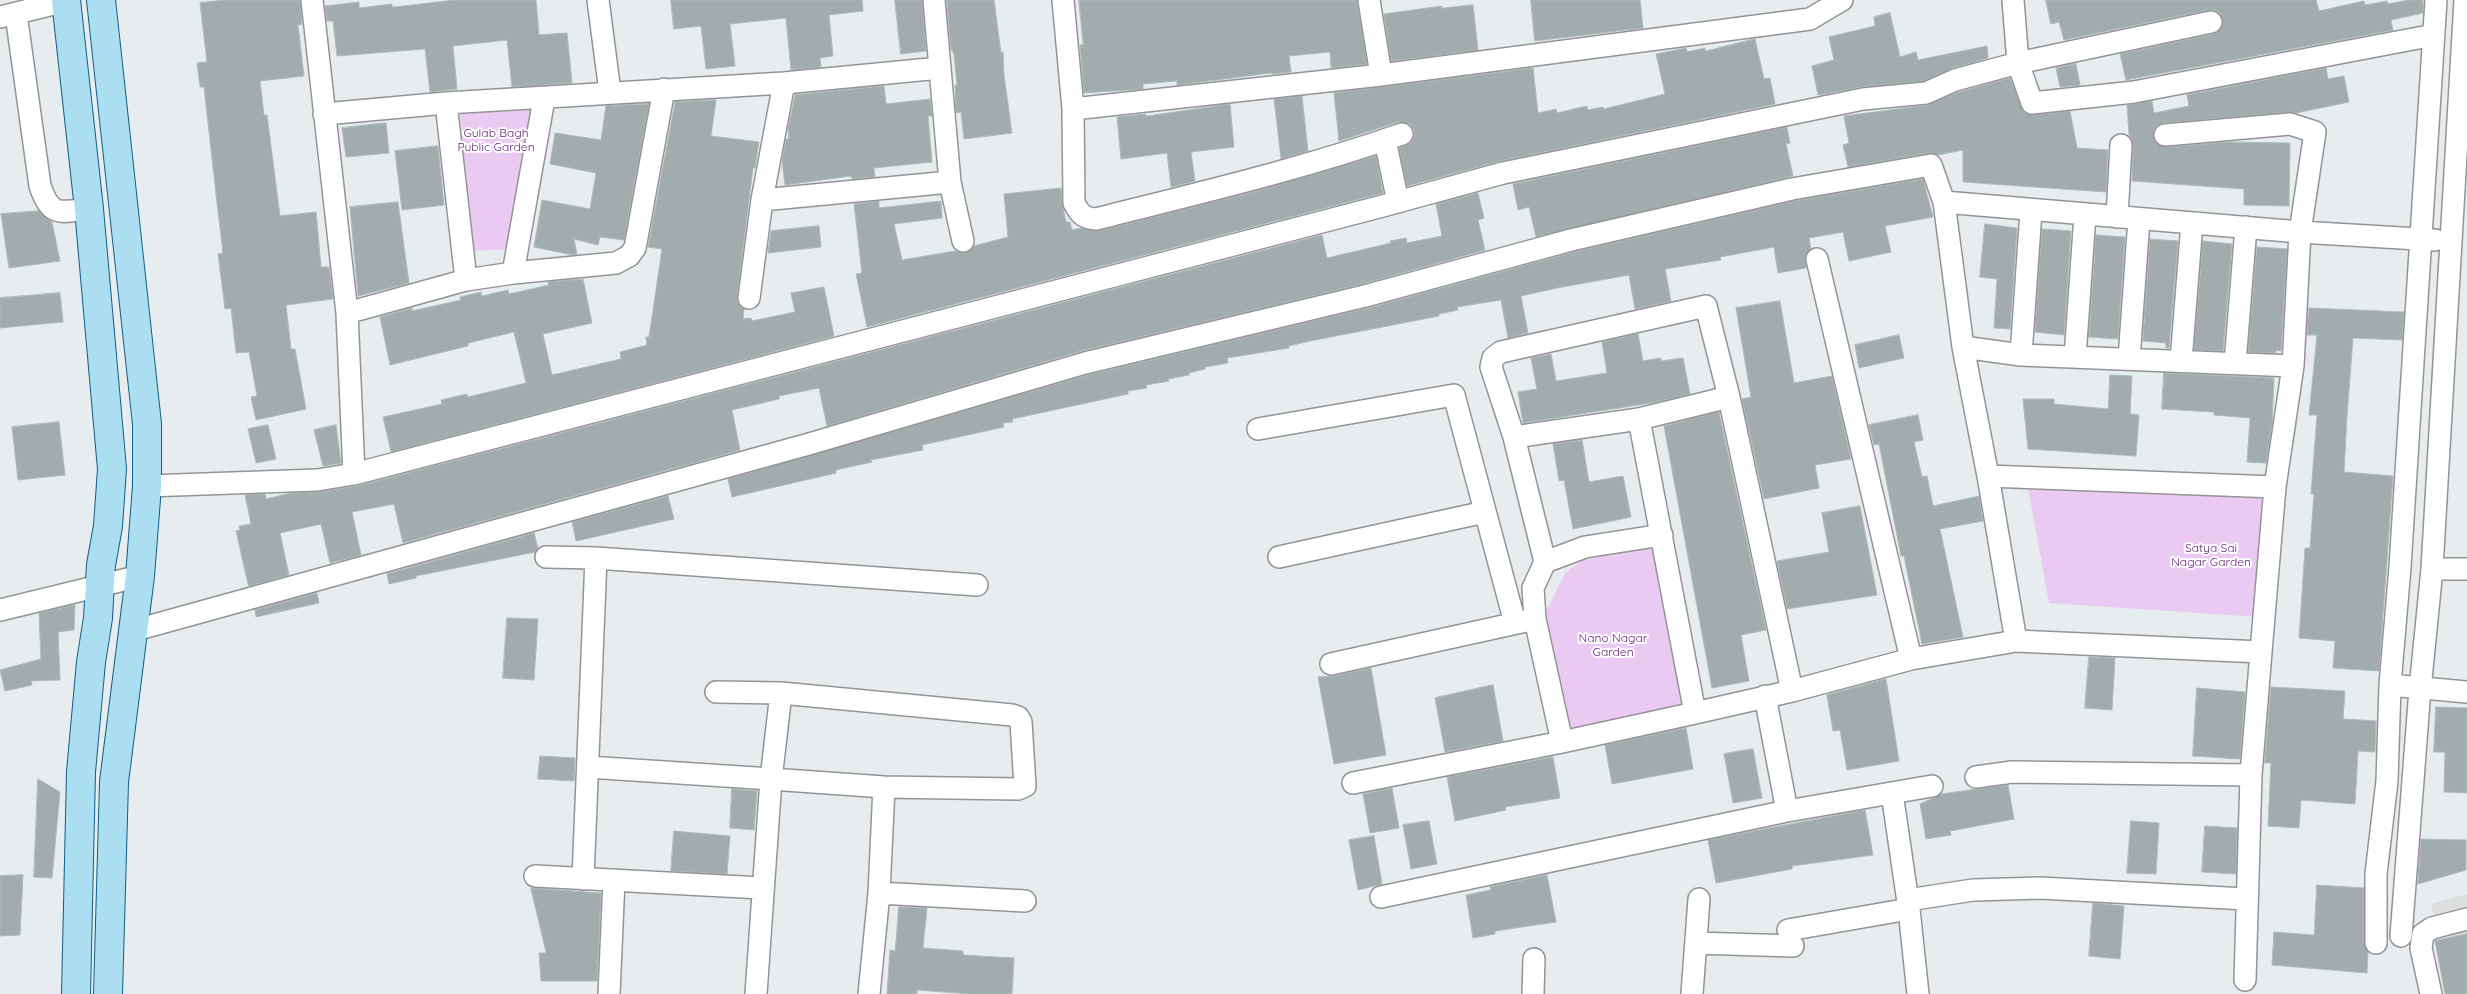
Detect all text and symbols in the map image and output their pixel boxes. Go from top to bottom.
park label: Gulab Bagh Public Garden [457,126,535,154]
park label: Satya Sai Nagar Garden [2171,541,2251,569]
park label: Nano Nagar Garden [1579,631,1647,659]

